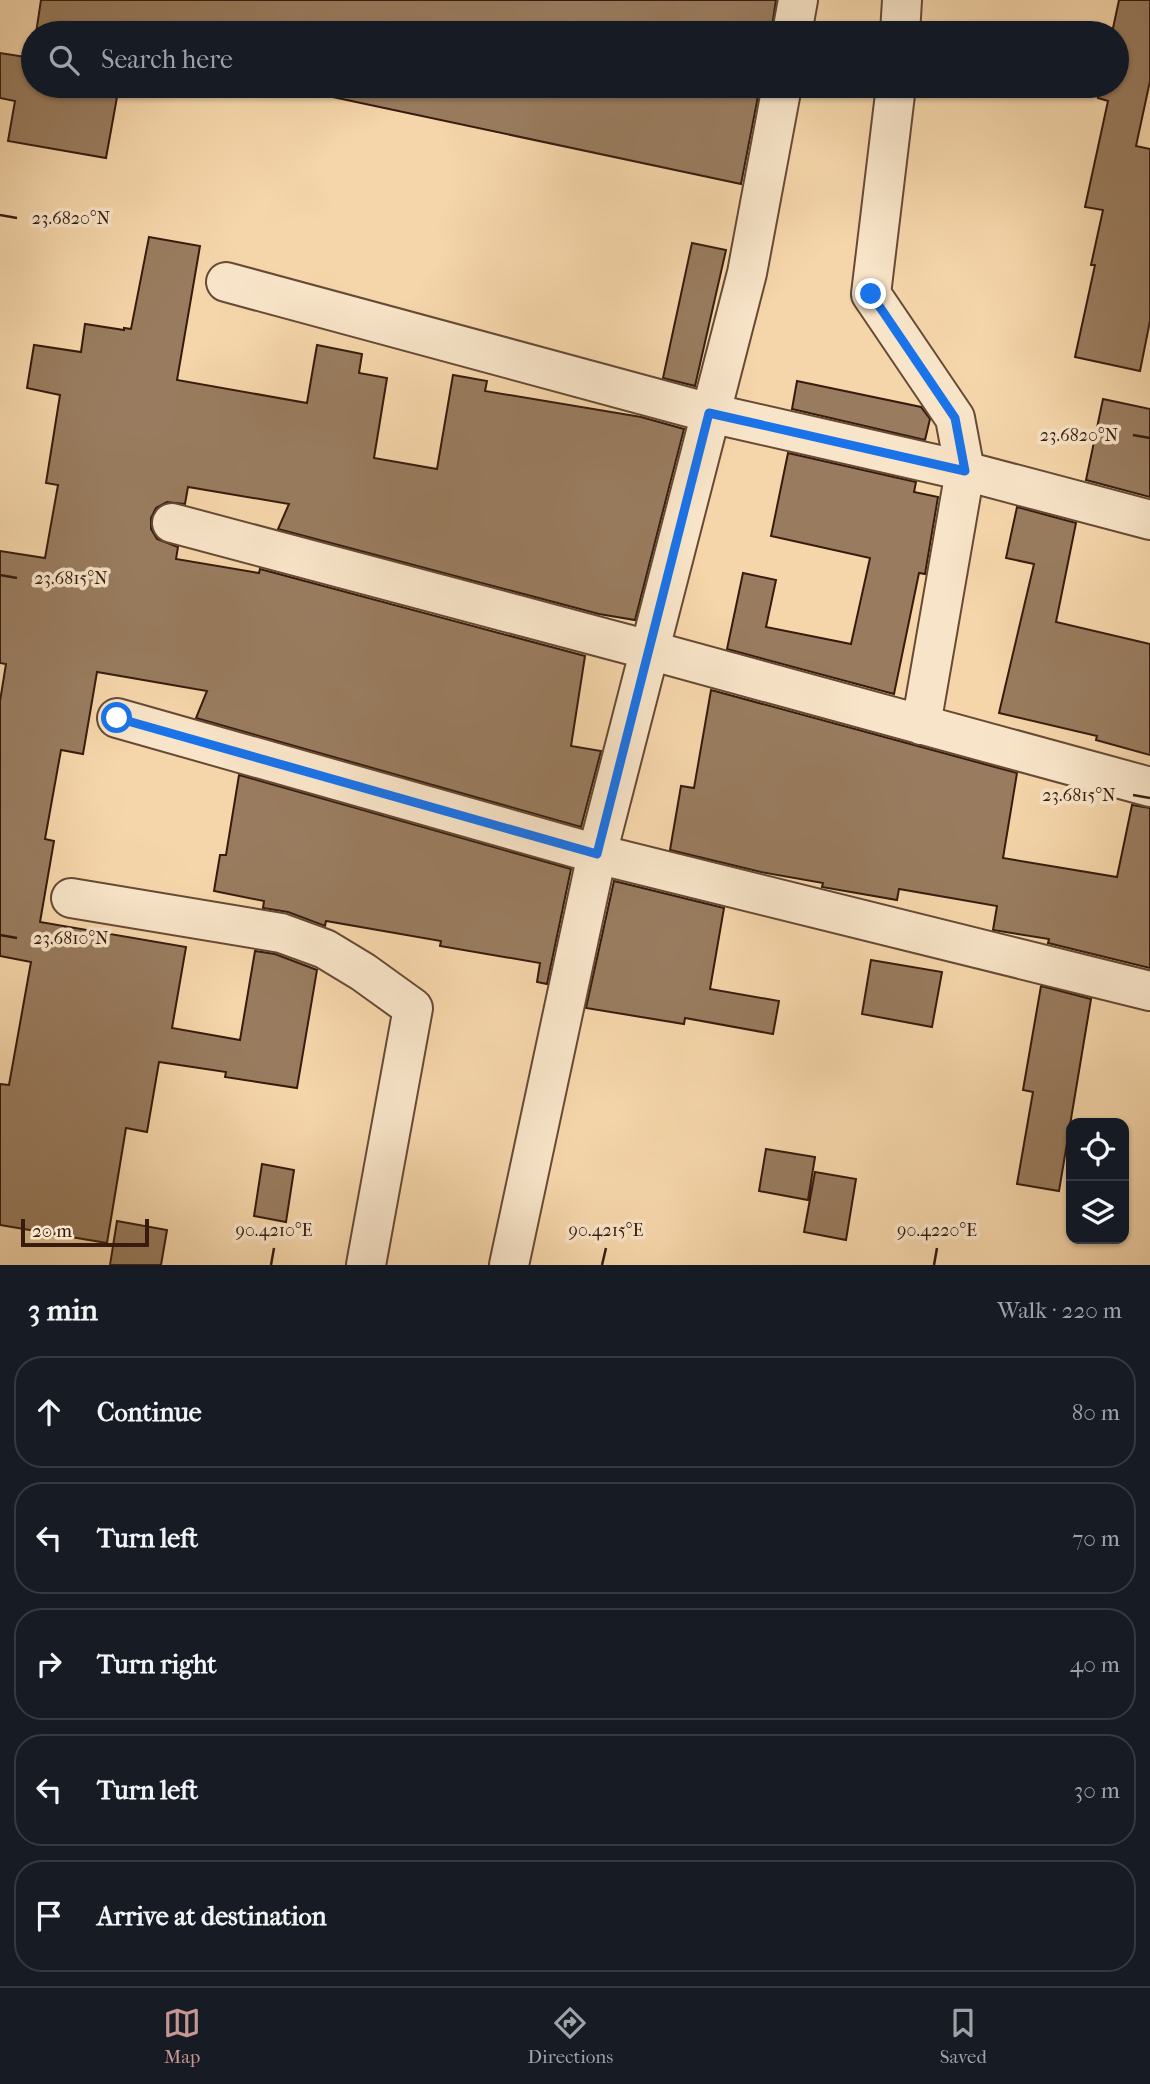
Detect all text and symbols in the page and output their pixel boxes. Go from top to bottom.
search box [21,21,1129,98]
icon: search [45,41,83,79]
text: Search here [101,44,233,75]
text: 23.6820°N [32,208,110,229]
route end [855,278,886,309]
text: 23.6820°N [1040,425,1118,446]
text: 23.6815°N [34,568,108,589]
route start [101,702,132,733]
text: 23.6815°N [1042,785,1116,806]
text: 23.6810°N [33,928,109,949]
map controls [1066,1118,1129,1244]
button: locate [1066,1118,1129,1181]
button: layers [1066,1181,1129,1244]
scale bar [21,1216,149,1248]
text: 20 m [32,1220,72,1242]
text: 90.4210°E [236,1220,313,1241]
text: 90.4215°E [569,1220,643,1241]
text: 90.4220°E [897,1220,977,1241]
text: 3 min [28,1293,98,1328]
text: Walk · 220 m [997,1297,1122,1324]
icon: ahead [30,1393,68,1431]
text: Continue [97,1397,202,1428]
text: 80 m [1072,1399,1120,1426]
icon: left [30,1519,68,1557]
text: Turn left [97,1523,198,1554]
text: 70 m [1072,1525,1120,1552]
icon: right [30,1645,68,1683]
text: Turn right [97,1649,217,1680]
text: 40 m [1070,1651,1120,1678]
icon: left [30,1771,68,1809]
text: Turn left [97,1775,198,1806]
text: 30 m [1074,1777,1120,1804]
icon: arrive [30,1897,68,1935]
text: Arrive at destination [97,1901,327,1932]
tab: Map [163,2004,201,2068]
tab: Directions [528,2004,613,2068]
tab: Saved [940,2004,987,2068]

